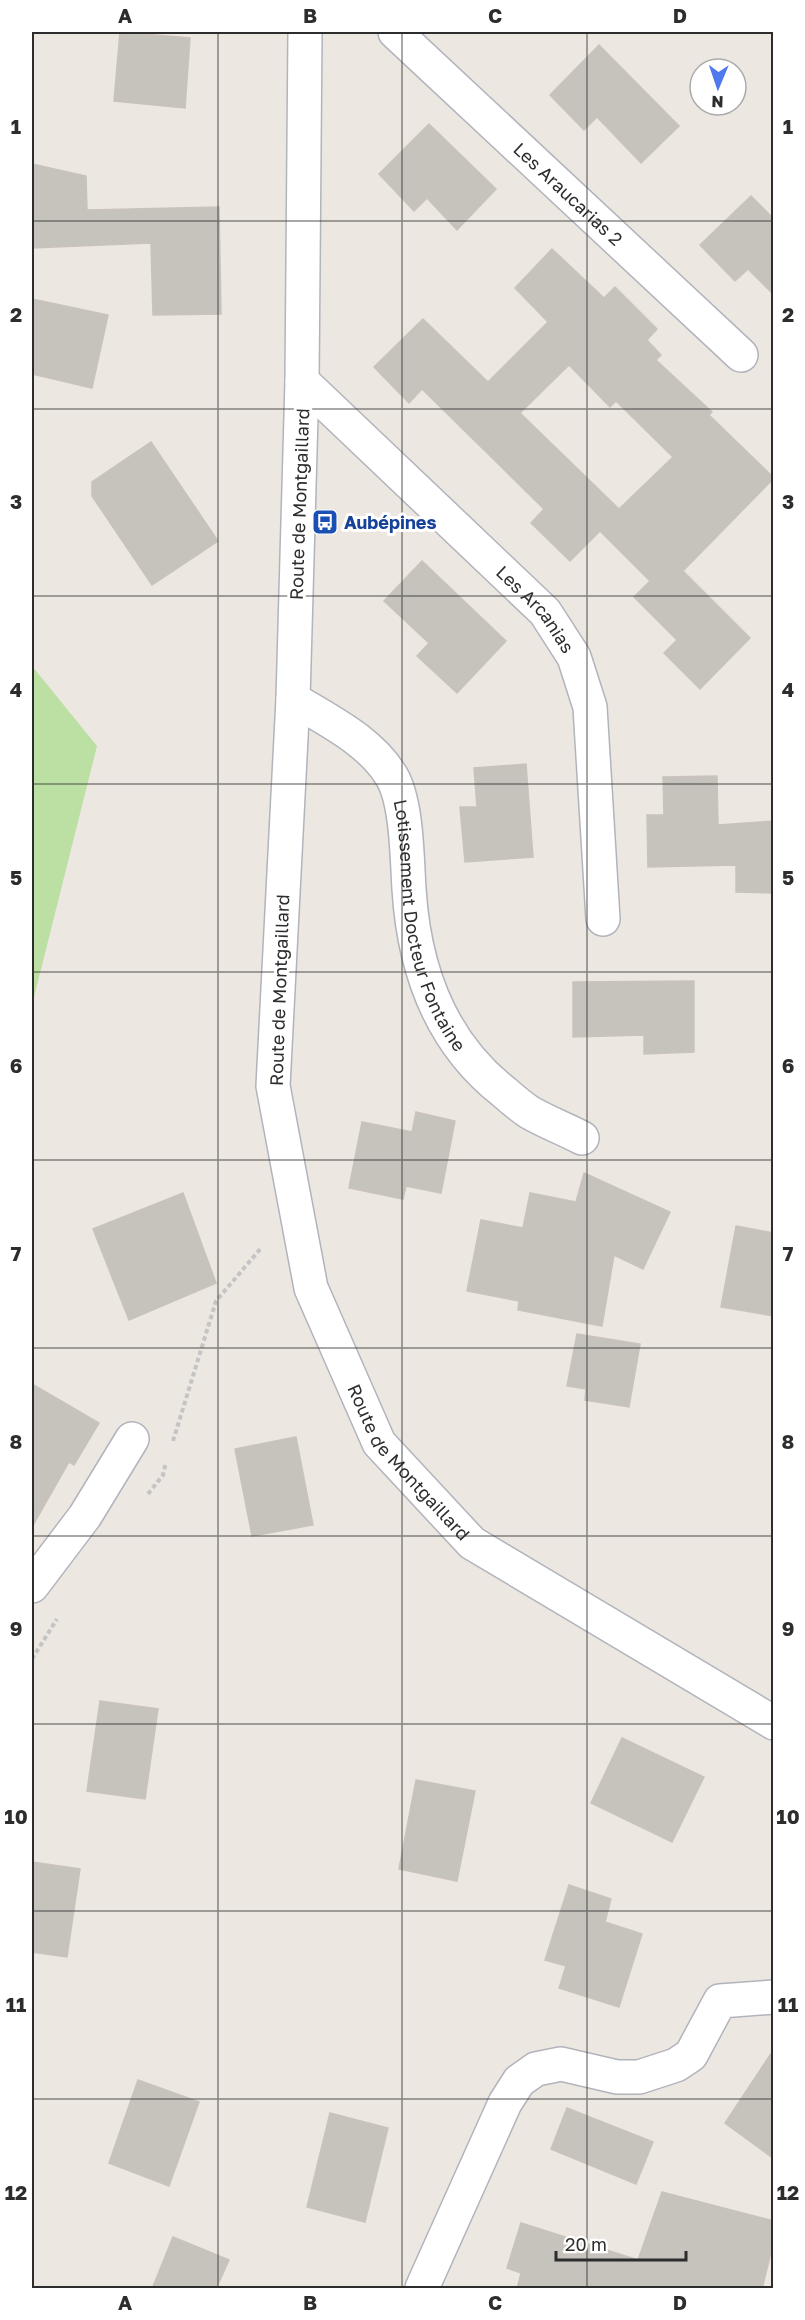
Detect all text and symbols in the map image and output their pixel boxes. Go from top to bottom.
text: A [118,3,132,27]
text: B [303,3,317,27]
text: C [488,3,502,27]
text: D [673,3,687,27]
north arrow [688,57,748,117]
text: N [711,92,724,112]
text: 1 [11,114,21,138]
text: 1 [783,114,793,138]
street label: Les Araucarias 2 [509,138,627,250]
text: 2 [10,302,22,326]
text: 2 [782,302,794,326]
street label: Route de Montgaillard [285,408,313,600]
text: 3 [10,489,22,513]
text: 3 [782,489,794,513]
bus stop icon: Aubépines [310,507,340,537]
place label: Aubépines [344,511,437,533]
street label: Les Arcanias [492,561,579,657]
text: 4 [10,677,22,701]
text: 4 [782,677,794,701]
street label: Lotissement Docteur Fontaine [390,797,471,1055]
text: 5 [10,865,22,889]
text: 5 [782,865,794,889]
street label: Route de Montgaillard [265,894,293,1086]
text: 6 [10,1053,22,1077]
text: 6 [782,1053,794,1077]
text: 7 [11,1241,22,1265]
text: 7 [783,1241,794,1265]
street label: Route de Montgaillard [343,1380,475,1545]
text: 8 [10,1429,22,1453]
text: 8 [782,1429,794,1453]
text: 9 [10,1616,22,1640]
text: 9 [782,1616,794,1640]
text: 10 [4,1804,28,1828]
text: 10 [776,1804,800,1828]
text: 11 [6,1992,26,2016]
text: 11 [778,1992,798,2016]
text: 12 [5,2180,27,2204]
text: 12 [777,2180,799,2204]
scale bar [556,2224,686,2262]
text: 20 m [565,2233,607,2255]
text: A [118,2290,132,2314]
text: B [303,2290,317,2314]
text: C [488,2290,502,2314]
text: D [673,2290,687,2314]

